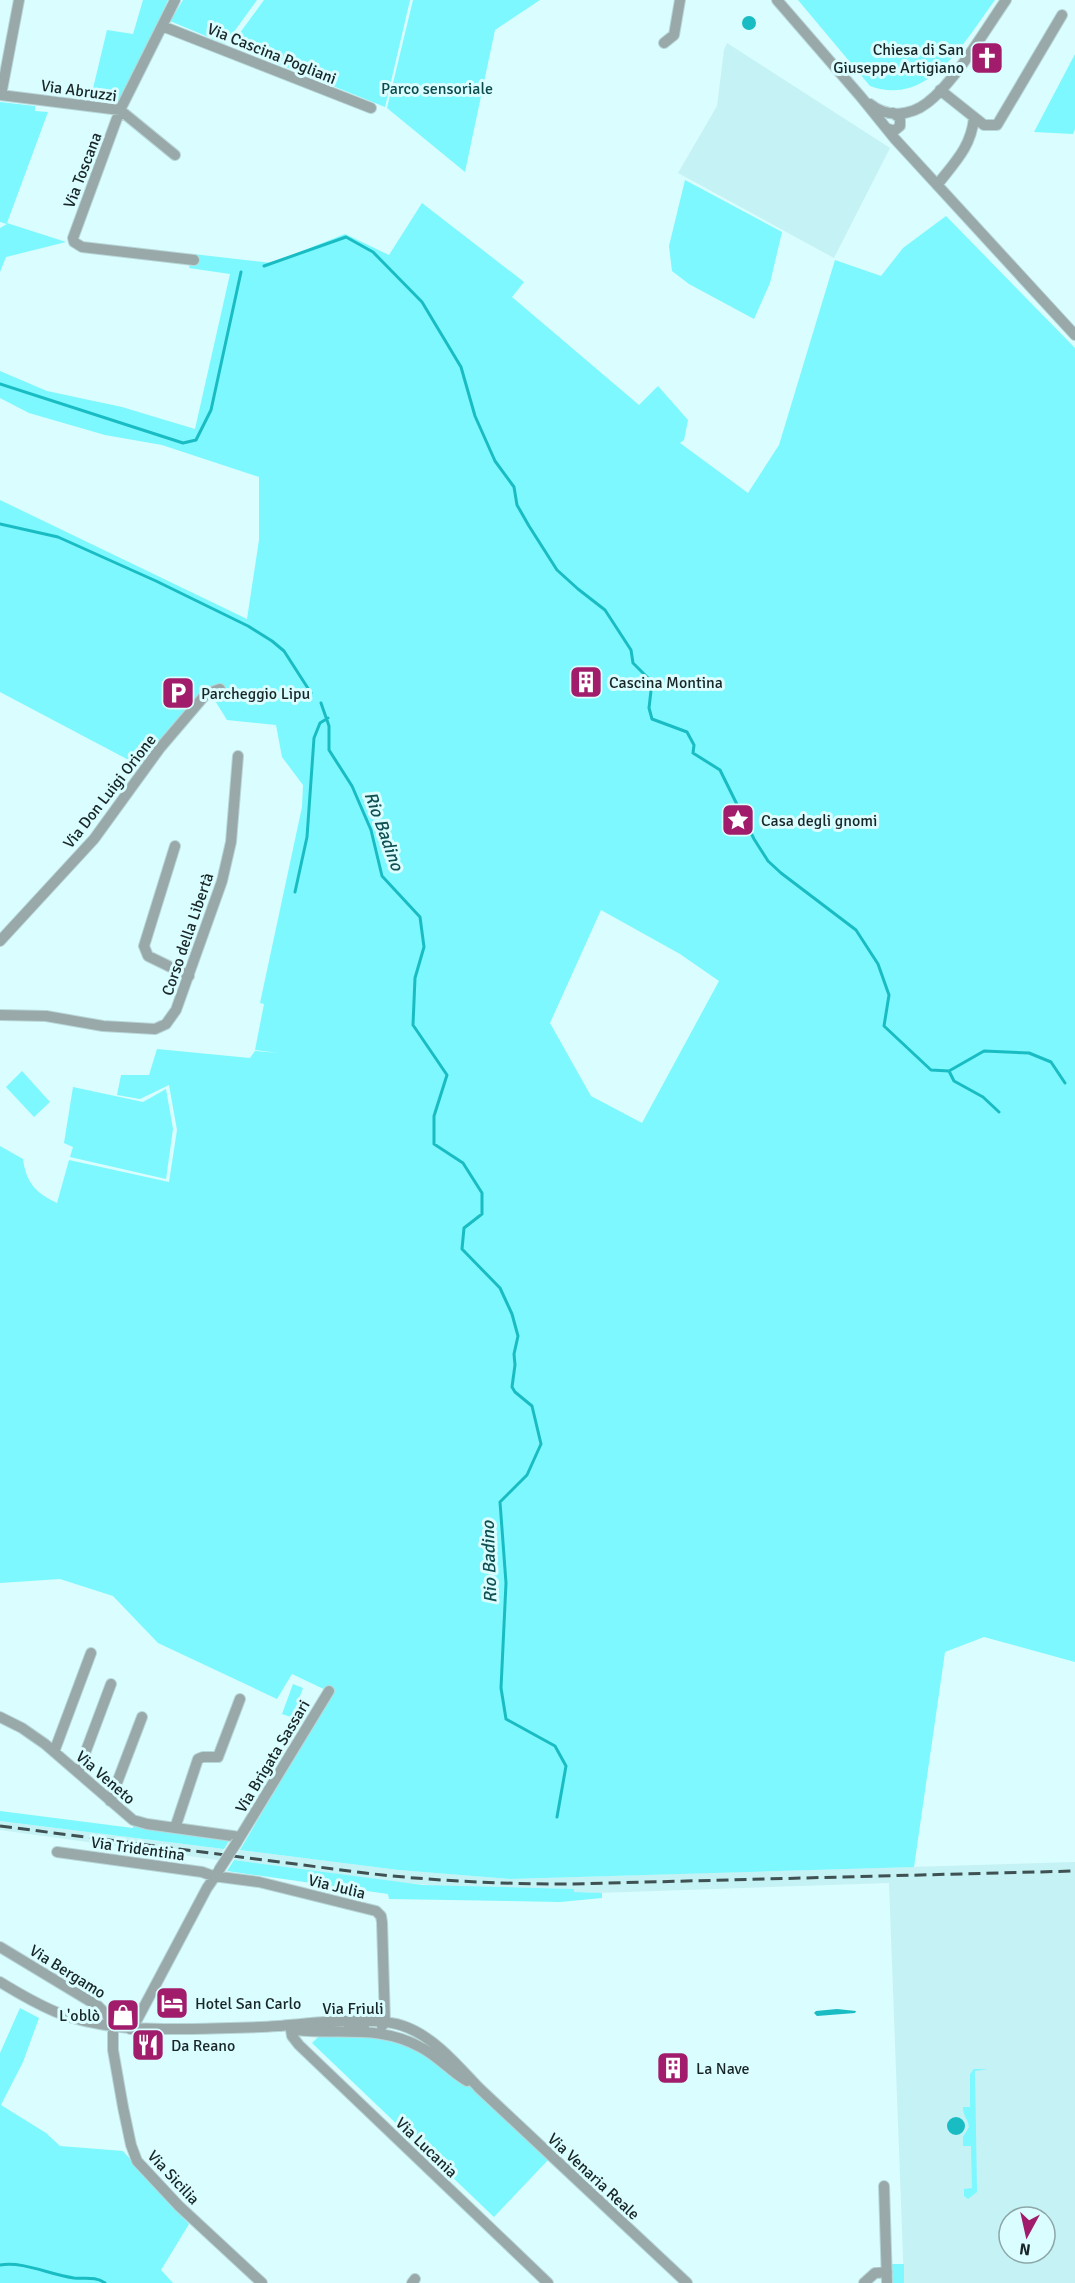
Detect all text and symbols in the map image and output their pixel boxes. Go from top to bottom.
street label: Via Cascina Pogliani [204,19,339,89]
place label: Chiesa di San Giuseppe Artigiano [833,40,964,78]
church icon: Chiesa di San Giuseppe Artigiano [969,40,1005,76]
street label: Via Abruzzi [40,76,118,106]
park label: Parco sensoriale [381,79,493,99]
street label: Via Toscana [59,130,107,211]
building icon: Cascina Montina [568,664,604,700]
place label: Cascina Montina [609,673,723,693]
parking icon: Parcheggio Lipu [160,675,196,711]
place label: Parcheggio Lipu [201,684,310,704]
street label: Via Don Luigi Orione [59,731,161,853]
water label: Rio Badino [360,788,409,875]
place icon: Casa degli gnomi [720,802,756,838]
place label: Casa degli gnomi [761,811,877,831]
street label: Corso della Libertà [158,870,218,998]
water label: Rio Badino [477,1519,501,1604]
street label: Via Brigata Sassari [231,1696,314,1817]
street label: Via Veneto [72,1747,139,1809]
street label: Via Tridentina [89,1832,186,1865]
street label: Via Julia [306,1870,367,1904]
street label: Via Bergamo [26,1941,109,2003]
hotel icon: Hotel San Carlo [154,1985,190,2021]
place label: Hotel San Carlo [195,1994,301,2014]
shop icon: L'oblò [105,1997,141,2033]
street label: Via Friuli [322,1999,384,2019]
place label: L'oblò [59,2006,100,2026]
restaurant icon: Da Reano [130,2027,166,2063]
place label: Da Reano [171,2036,235,2056]
building icon: La Nave [655,2050,691,2086]
place label: La Nave [696,2059,750,2079]
street label: Via Lucania [391,2113,462,2182]
street label: Via Venaria Reale [543,2129,644,2224]
street label: Via Sicilia [143,2146,204,2209]
north arrow [997,2205,1057,2265]
text: N [1018,2238,1032,2260]

